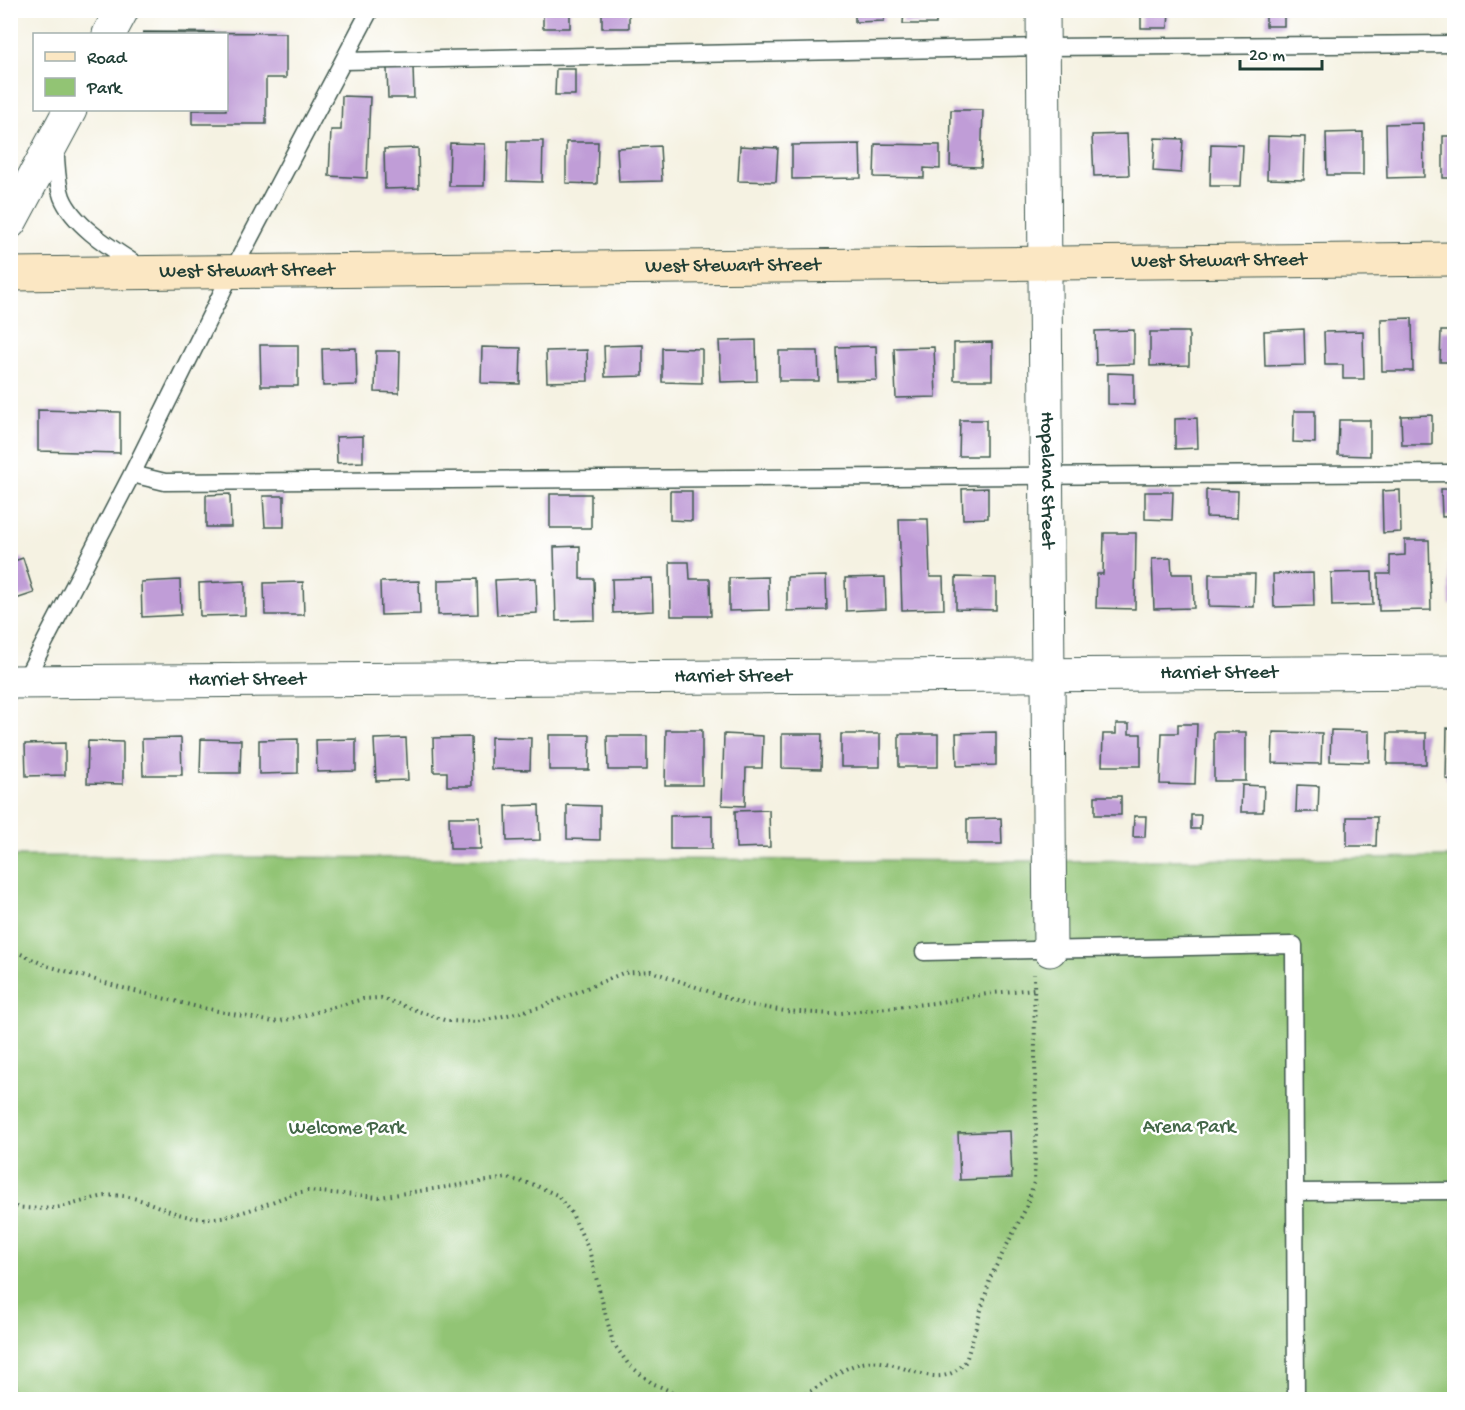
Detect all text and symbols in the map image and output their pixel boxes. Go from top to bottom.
legend [33,33,228,111]
scale bar [1240,33,1322,71]
text: 20 m [1249,46,1285,67]
text: Road [87,49,128,70]
text: Park [86,79,123,100]
street label: West Stewart Street [1131,249,1309,274]
street label: West Stewart Street [645,254,823,279]
street label: West Stewart Street [159,259,337,284]
street label: Hopeland Street [1034,411,1059,550]
street label: Harriet Street [1160,662,1280,686]
street label: Harriet Street [674,665,794,689]
street label: Harriet Street [188,668,308,692]
park label: Arena Park [1143,1117,1237,1140]
park label: Welcome Park [289,1118,407,1141]

